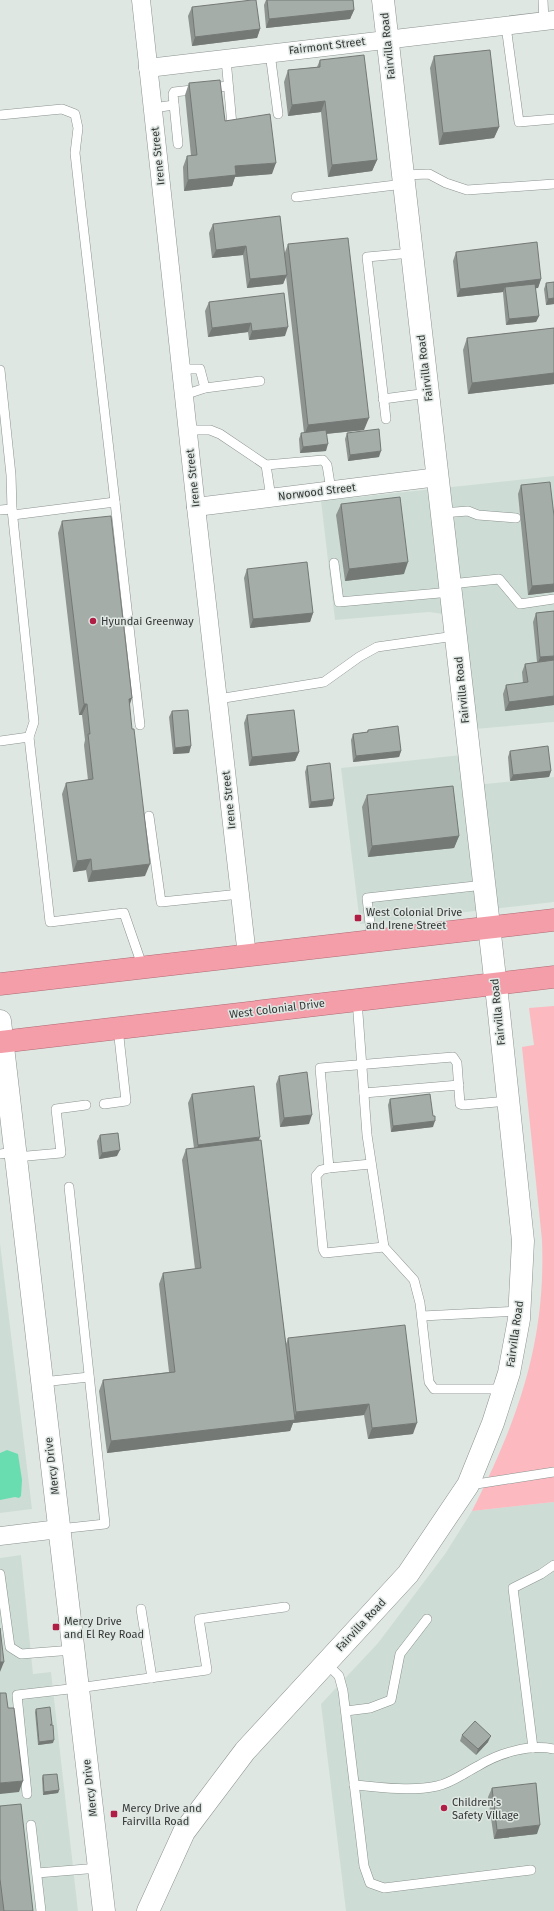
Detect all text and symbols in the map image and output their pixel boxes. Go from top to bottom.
street label: Fairvilla Road [378,12,398,80]
street label: Fairmont Street [288,35,366,57]
street label: Irene Street [148,126,168,186]
street label: Fairvilla Road [414,334,436,402]
street label: Irene Street [183,448,203,508]
street label: Norwood Street [277,481,357,503]
place label: Hyundai Greenway [101,615,194,628]
marker: Hyundai Greenway [88,616,98,626]
street label: Fairvilla Road [452,656,472,724]
street label: Irene Street [219,770,239,830]
place label: West Colonial Drive and Irene Street [366,906,462,932]
marker: West Colonial Drive and Irene Street [353,913,363,923]
street label: Fairvilla Road [488,978,508,1046]
street label: West Colonial Drive [228,997,326,1021]
street label: Fairvilla Road [504,1300,526,1368]
street label: Mercy Drive [42,1436,62,1496]
street label: Fairvilla Road [333,1596,389,1654]
place label: Mercy Drive and El Rey Road [64,1615,144,1641]
marker: Mercy Drive and El Rey Road [51,1622,61,1632]
street label: Mercy Drive [80,1758,100,1818]
place label: Children's Safety Village [452,1796,519,1822]
place label: Mercy Drive and Fairvilla Road [122,1802,202,1828]
marker: Children's Safety Village [439,1803,449,1813]
marker: Mercy Drive and Fairvilla Road [109,1809,119,1819]

